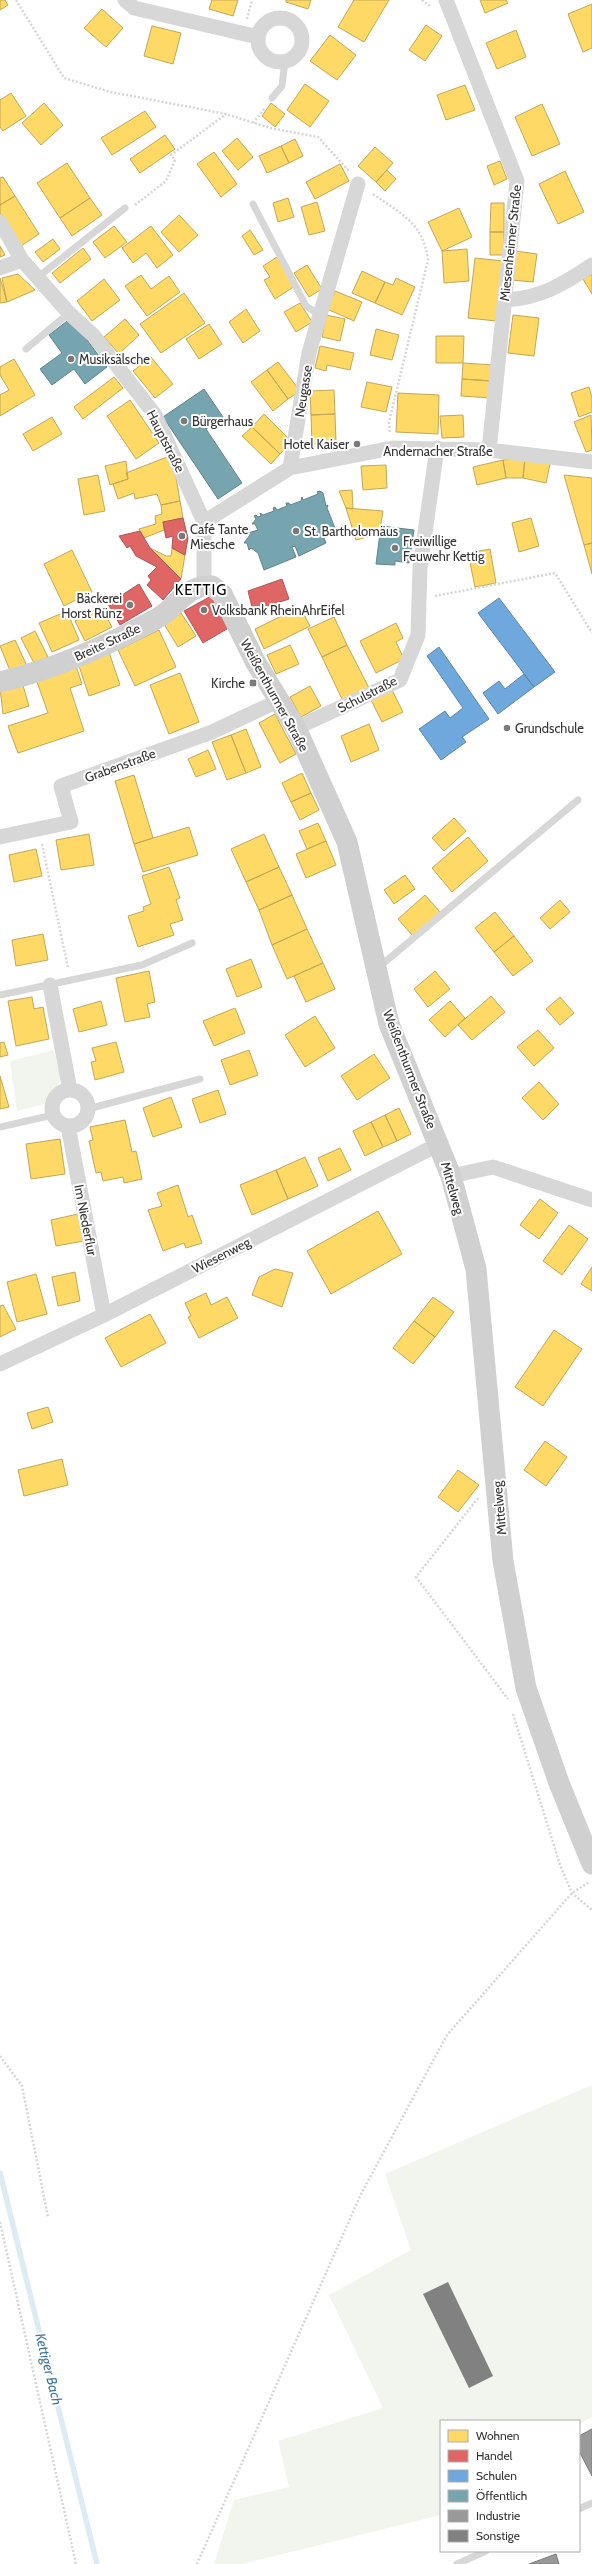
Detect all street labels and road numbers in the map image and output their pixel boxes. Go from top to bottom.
street label: Miesenheimer Straße [496,184,524,302]
street label: Neugasse [291,363,315,418]
street label: Hauptstraße [143,407,189,475]
street label: Andernacher Straße [383,443,493,459]
street label: Breite Straße [71,620,143,664]
street label: Weißenthurmer Straße [237,636,313,754]
street label: Schulstraße [335,672,400,716]
street label: Grabenstraße [82,745,158,785]
street label: Weißenthurmer Straße [380,1007,440,1131]
street label: Mittelweg [438,1160,468,1217]
street label: Im Niederflur [71,1183,101,1258]
street label: Wiesenweg [189,1233,253,1277]
street label: Mittelweg [489,1480,509,1536]

